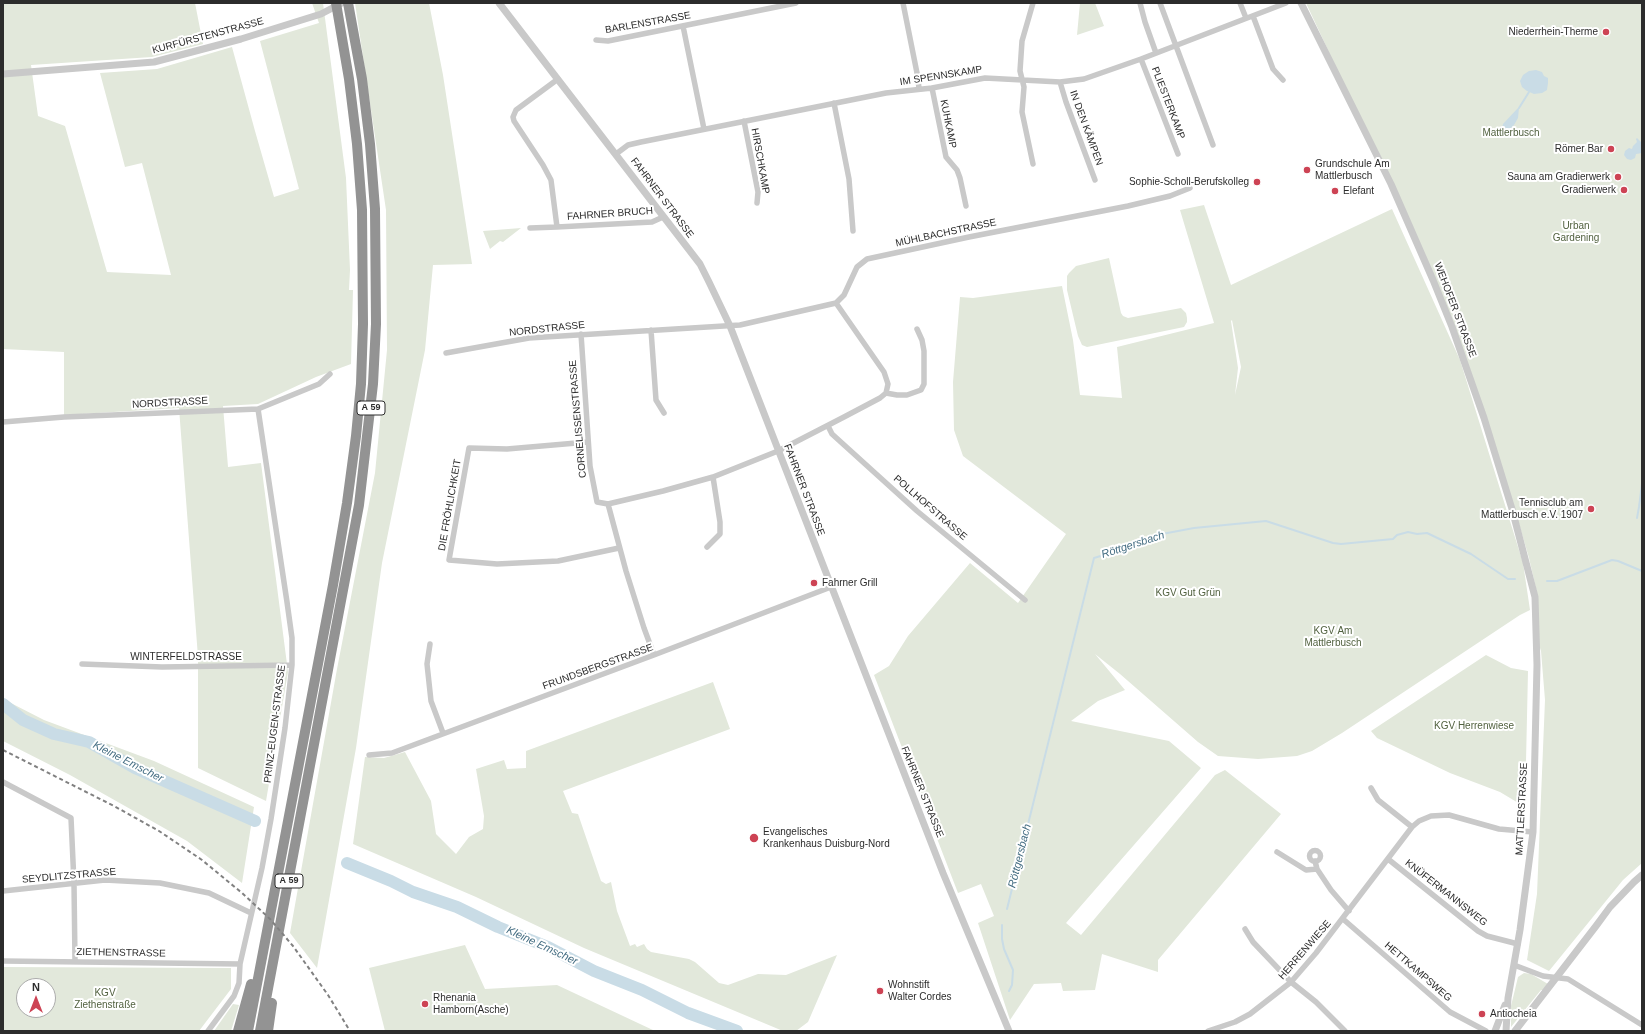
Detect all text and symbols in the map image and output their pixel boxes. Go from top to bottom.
street label: BARLENSTRASSE [604,10,692,36]
street label: KURFÜRSTENSTRASSE [151,15,265,57]
place label: Niederrhein-Therme [1509,26,1598,38]
marker: Niederrhein-Therme [1601,27,1611,37]
street label: IM SPENNSKAMP [899,64,983,88]
street label: PLIESTERKAMP [1149,65,1187,141]
street label: IN DEN KÄMPEN [1067,89,1105,167]
street label: KUHKAMP [937,99,959,149]
street label: HIRSCHKAMP [748,127,772,195]
park label: Mattlerbusch [1482,127,1540,139]
place label: Römer Bar [1555,143,1603,155]
marker: Römer Bar [1606,144,1616,154]
street label: FAHRNER STRASSE [628,156,696,240]
place label: Grundschule Am Mattlerbusch [1315,158,1389,182]
marker: Grundschule Am Mattlerbusch [1302,165,1312,175]
place label: Sauna am Gradierwerk [1507,171,1610,183]
marker: Sauna am Gradierwerk [1613,172,1623,182]
place label: Sophie-Scholl-Berufskolleg [1129,176,1249,188]
marker: Sophie-Scholl-Berufskolleg [1252,177,1262,187]
place label: Gradierwerk [1562,184,1616,196]
place label: Elefant [1343,185,1374,197]
marker: Gradierwerk [1619,185,1629,195]
marker: Elefant [1330,186,1340,196]
street label: FAHRNER BRUCH [567,205,653,223]
street label: MÜHLBACHSTRASSE [894,216,998,250]
park label: Urban Gardening [1553,220,1599,244]
street label: WEHOFER STRASSE [1431,261,1479,359]
street label: NORDSTRASSE [509,319,585,339]
street label: CORNELISSENSTRASSE [567,360,589,478]
street label: NORDSTRASSE [132,395,208,411]
road number: A 59 [357,401,385,415]
street label: FAHRNER STRASSE [781,442,827,538]
street label: DIE FRÖHLICHKEIT [436,458,464,552]
street label: POLLHOFSTRASSE [891,473,969,543]
place label: Tennisclub am Mattlerbusch e.V. 1907 [1481,497,1583,520]
marker: Tennisclub am Mattlerbusch e.V. 1907 [1586,504,1596,514]
water label: Röttgersbach [1100,529,1166,561]
place label: Fahrner Grill [822,577,878,589]
marker: Fahrner Grill [809,578,819,588]
park label: KGV Gut Grün [1155,587,1221,599]
park label: KGV Am Mattlerbusch [1304,625,1362,648]
street label: FRUNDSBERGSTRASSE [541,641,655,693]
street label: WINTERFELDSTRASSE [130,651,242,663]
street label: PRINZ-EUGEN-STRASSE [262,664,288,784]
park label: KGV Herrenwiese [1434,720,1514,732]
water label: Kleine Emscher [91,739,165,785]
street label: FAHRNER STRASSE [898,745,946,839]
street label: MATTLERSTRASSE [1514,762,1530,856]
water label: Röttgersbach [1006,823,1034,889]
place label: Evangelisches Krankenhaus Duisburg-Nord [763,826,890,850]
marker: Evangelisches Krankenhaus Duisburg-Nord [748,832,760,844]
street label: KNÜFERMANNSWEG [1402,857,1490,929]
street label: SEYDLITZSTRASSE [21,866,117,886]
road number: A 59 [275,874,303,888]
street label: HERRENWIESE [1276,918,1334,982]
water label: Kleine Emscher [504,924,580,968]
street label: HETTKAMPSWEG [1382,940,1454,1004]
street label: ZIETHENSTRASSE [76,946,166,960]
north arrow [16,978,56,1018]
place label: Wohnstift Walter Cordes [888,979,952,1002]
text: N [32,981,40,993]
marker: Wohnstift Walter Cordes [875,986,885,996]
park label: KGV Ziethenstraße [74,987,136,1010]
place label: Rhenania Hamborn(Asche) [433,992,509,1016]
marker: Rhenania Hamborn(Asche) [420,999,430,1009]
place label: Antiocheia [1490,1008,1537,1020]
marker: Antiocheia [1477,1009,1487,1019]

